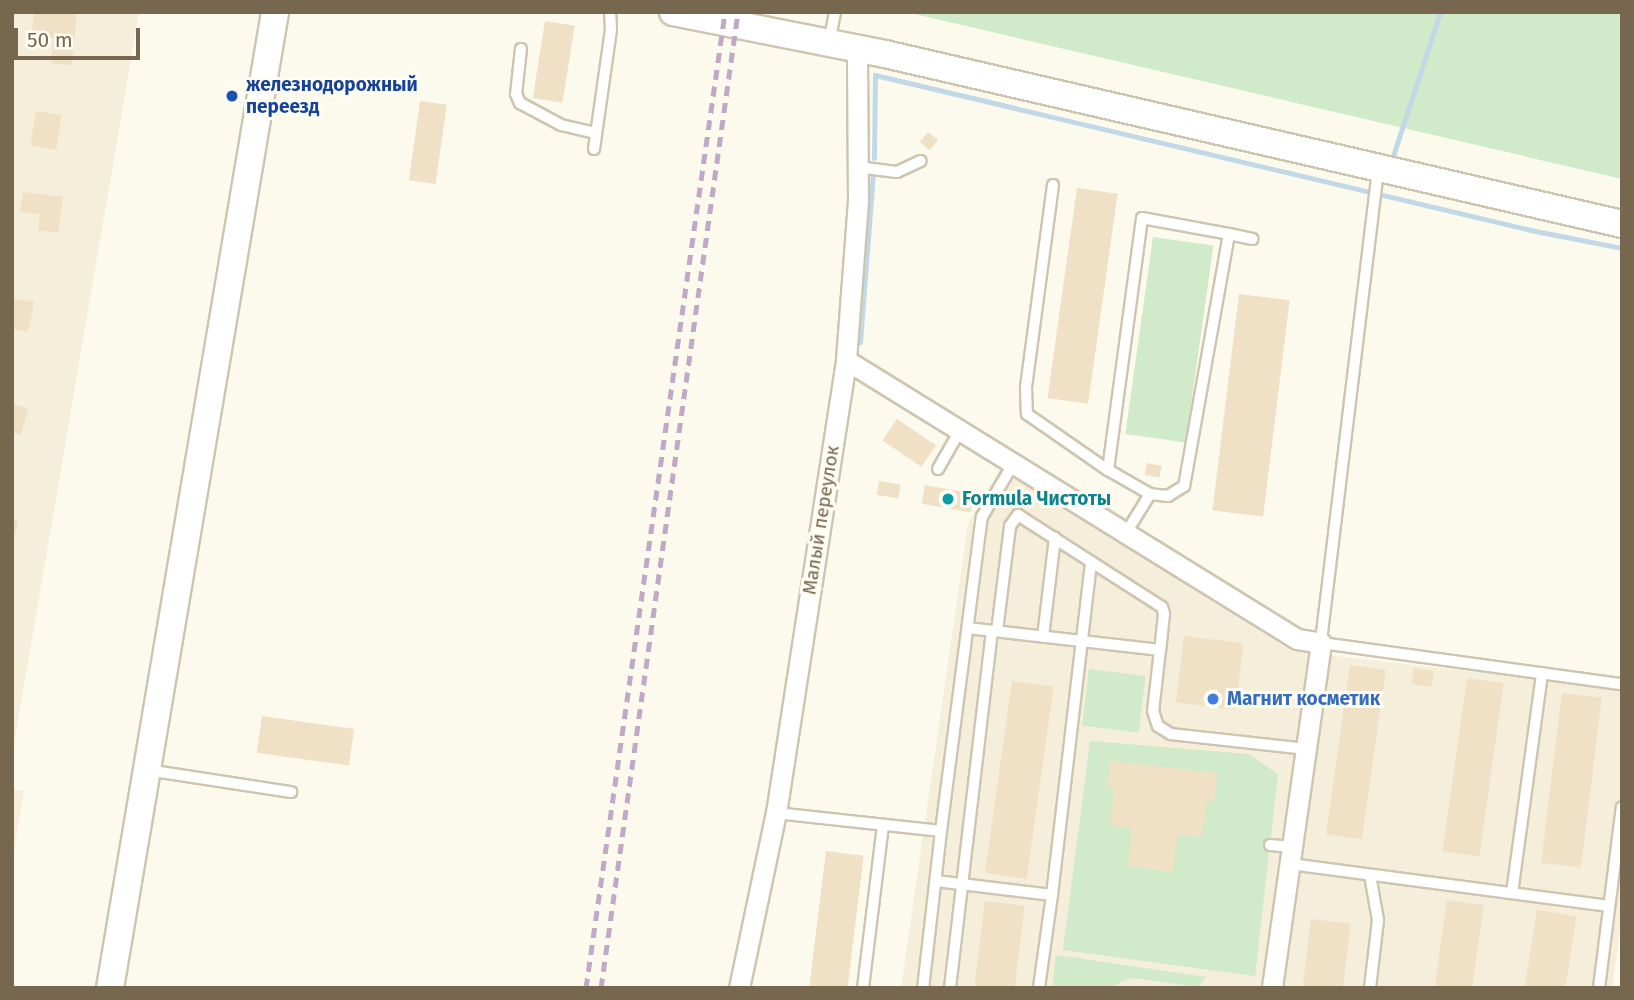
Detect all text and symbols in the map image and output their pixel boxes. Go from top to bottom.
scale bar [18,14,144,58]
text: 50 m [27,27,73,53]
place label: железнодорожный переезд [246,74,418,118]
marker: железнодорожный переезд [224,88,240,104]
street label: Малый переулок [798,444,844,596]
place label: Formula Чистоты [962,488,1111,510]
marker: Formula Чистоты [940,491,956,507]
place label: Магнит косметик [1227,688,1380,710]
marker: Магнит косметик [1205,691,1221,707]

